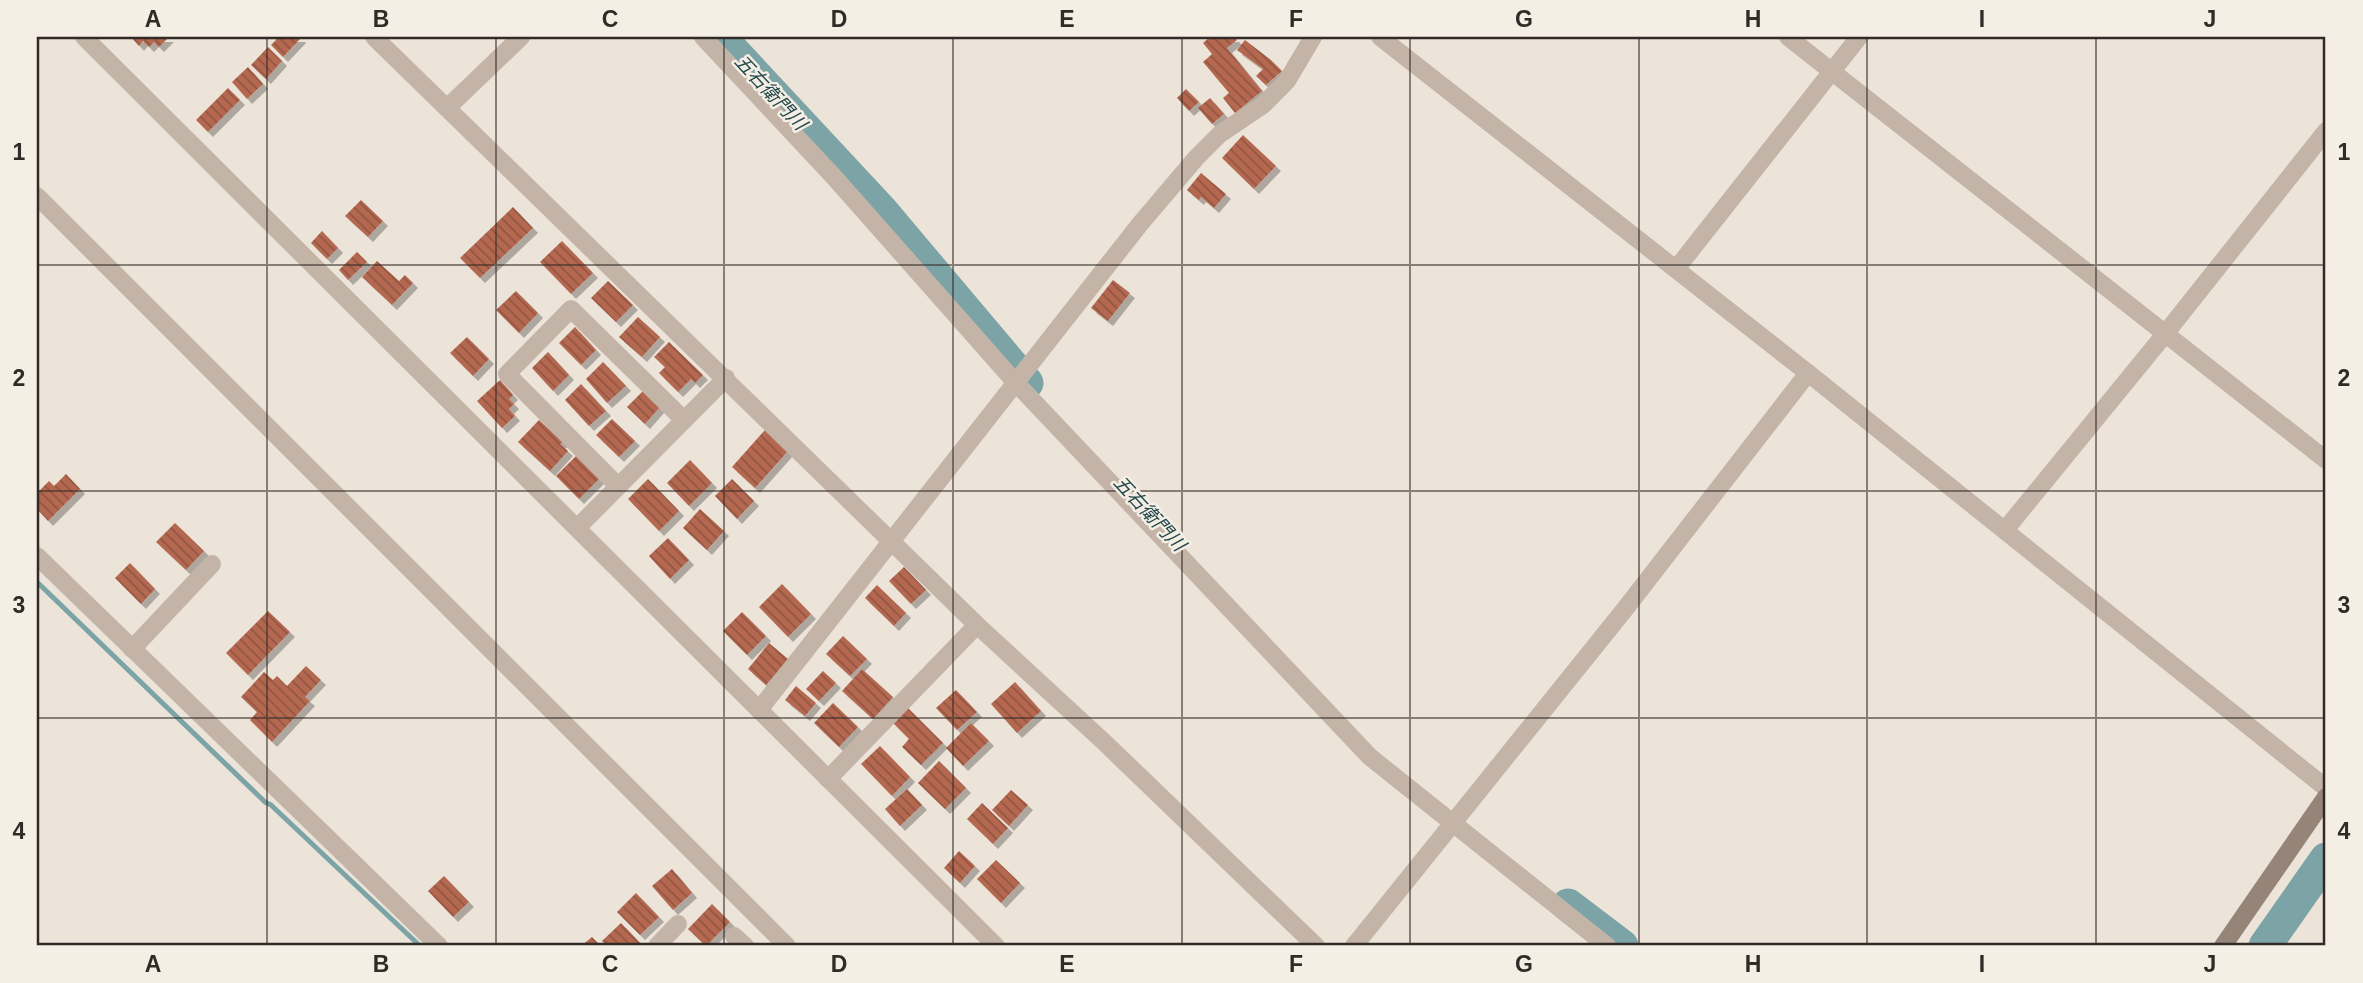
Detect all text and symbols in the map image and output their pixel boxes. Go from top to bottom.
text: A [145,6,161,32]
text: B [373,6,389,32]
text: C [602,6,618,32]
text: D [831,6,847,32]
text: E [1059,6,1075,32]
text: F [1289,6,1303,32]
text: G [1515,6,1533,32]
text: H [1745,6,1761,32]
text: I [1979,6,1985,32]
text: J [2204,6,2216,32]
water label: 五右衛門川 [731,50,812,136]
text: 1 [13,139,26,165]
text: 1 [2338,139,2351,165]
text: 2 [13,365,25,391]
text: 2 [2338,365,2350,391]
water label: 五右衛門川 [1110,471,1191,557]
text: 3 [13,592,25,618]
text: 3 [2338,592,2350,618]
text: 4 [13,818,26,844]
text: 4 [2338,818,2351,844]
text: A [145,951,161,977]
text: B [373,951,389,977]
text: C [602,951,618,977]
text: D [831,951,847,977]
text: E [1059,951,1075,977]
text: F [1289,951,1303,977]
text: G [1515,951,1533,977]
text: H [1745,951,1761,977]
text: I [1979,951,1985,977]
text: J [2204,951,2216,977]

